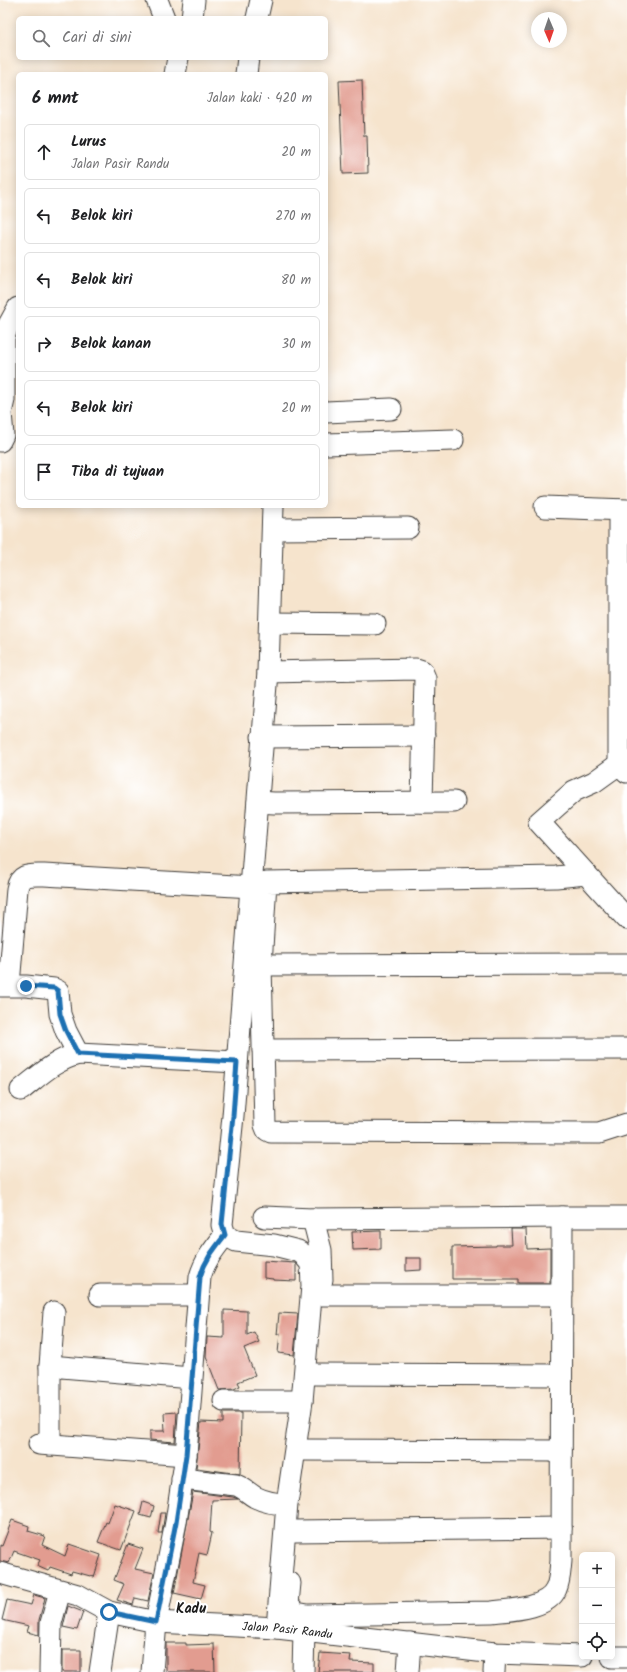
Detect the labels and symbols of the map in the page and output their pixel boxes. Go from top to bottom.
north arrow [531,12,567,48]
route end [17,977,35,995]
district label: Kadu [176,1598,206,1620]
route start [100,1603,118,1621]
street label: Jalan Pasir Randu [242,1617,334,1644]

